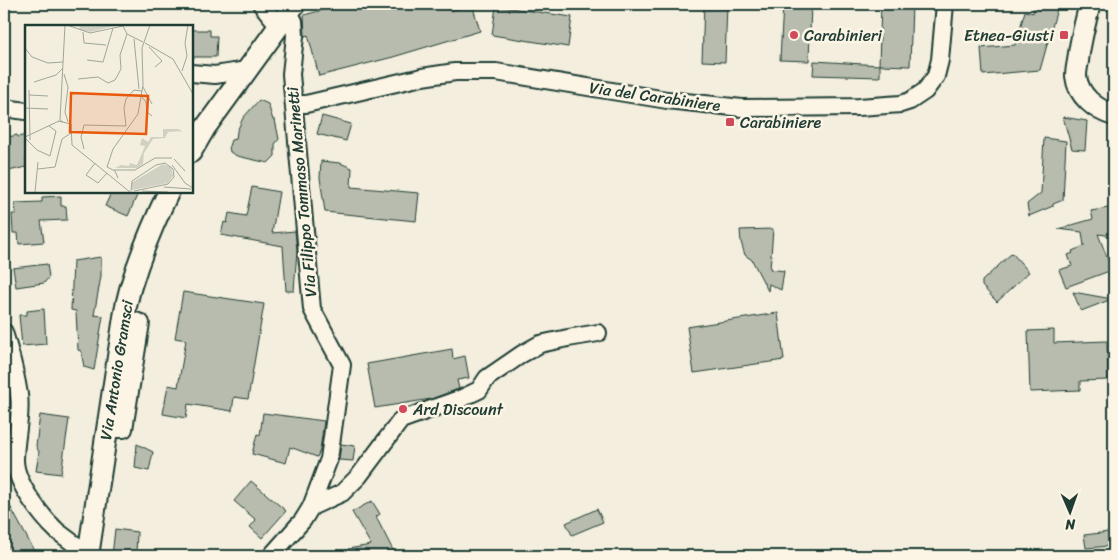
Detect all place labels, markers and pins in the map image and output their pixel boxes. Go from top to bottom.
place label: Carabinieri [804,21,882,50]
place label: Etnea-Giusti [964,21,1055,50]
marker: Carabinieri [788,29,800,41]
marker: Etnea-Giusti [1058,29,1070,41]
place label: Carabiniere [740,108,821,137]
marker: Carabiniere [724,116,736,128]
place label: Ard Discount [412,395,504,424]
marker: Ard Discount [397,403,409,415]

